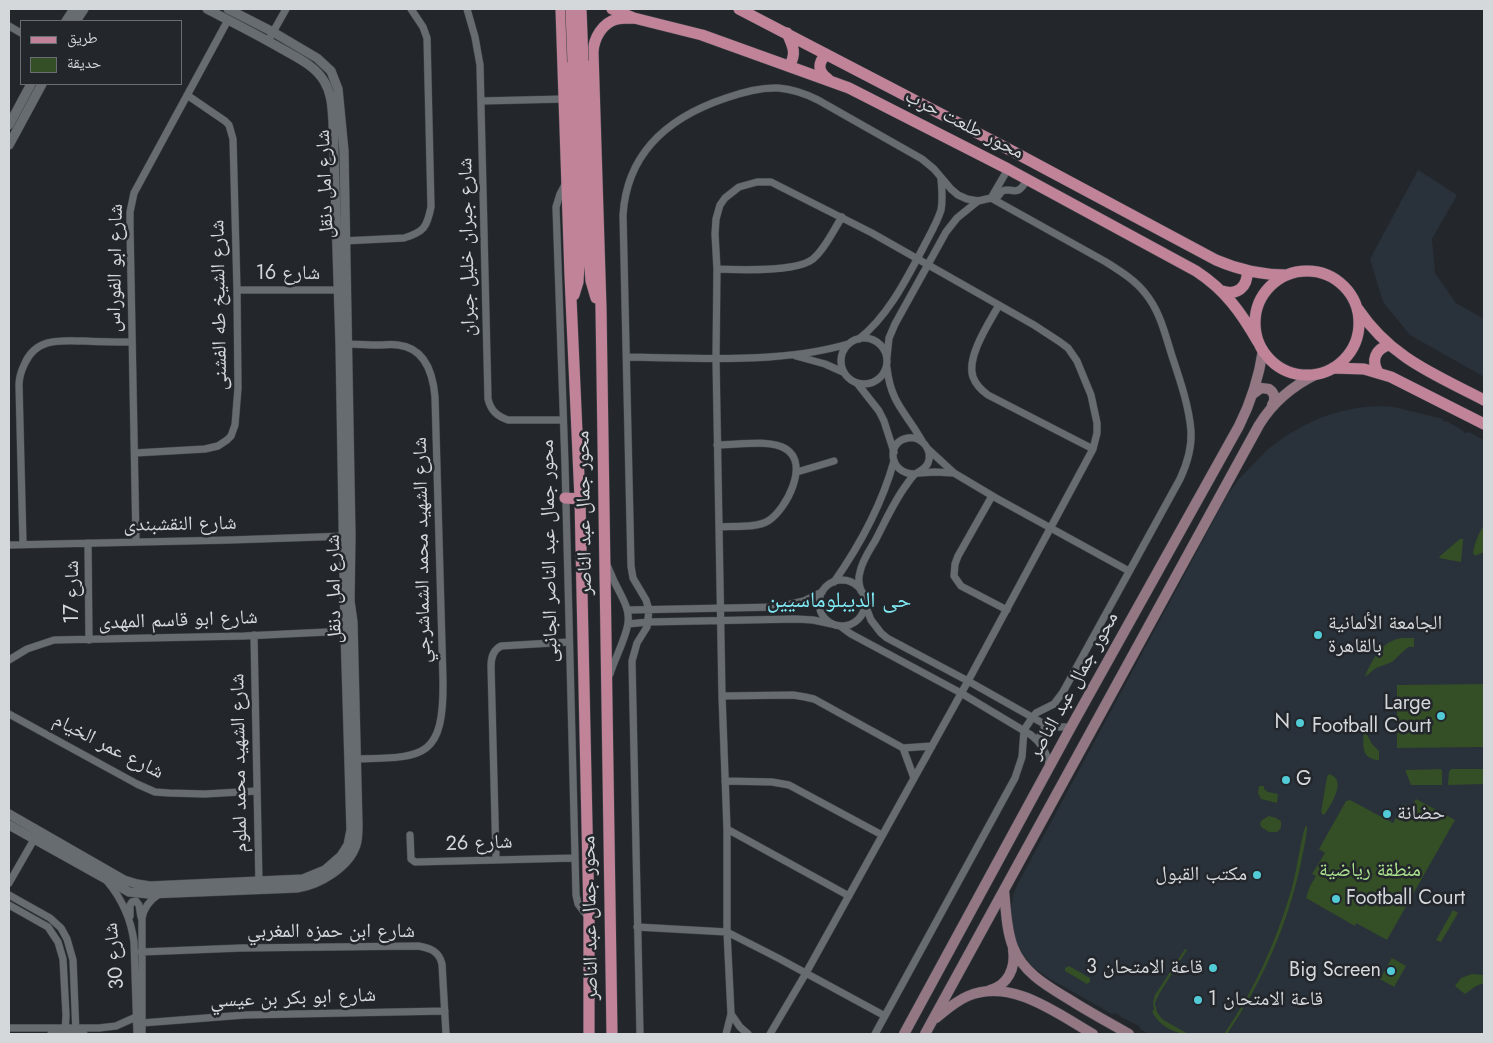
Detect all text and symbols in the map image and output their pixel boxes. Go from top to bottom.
legend [20,20,182,85]
text: طريق [67,27,98,49]
text: حديقة [67,52,101,74]
street label: محور طلعت حرب [900,85,1028,165]
street label: شارع امل دنقل [312,129,340,239]
street label: شارع جبران خليل جبران [454,157,482,337]
street label: شارع ابو الفوراس [103,204,129,332]
street label: شارع الشيخ طه الفشنى [207,219,233,391]
street label: شارع 16 [256,262,320,286]
street label: محور جمال عبد الناصر [572,431,598,595]
street label: شارع الشهيد محمد الشماشرجي [409,437,437,663]
street label: محور جمال عبد الناصر الجانبى [536,439,564,663]
street label: شارع النقشبندى [123,512,237,538]
street label: شارع امل دنقل [322,534,348,644]
street label: شارع 17 [61,560,85,624]
district label: حى الديبلوماسيين [767,589,911,615]
street label: شارع ابو قاسم المهدى [98,606,258,636]
street label: محور جمال عبد الناصر [1024,608,1124,764]
place label: الجامعة الألمانية بالقاهرة [1328,612,1442,659]
marker: الجامعة الألمانية بالقاهرة [1312,629,1324,641]
street label: شارع الشهيد محمد لملوم [226,673,254,853]
place label: Large Football Court [1312,692,1431,739]
street label: شارع عمر الخيام [49,709,167,785]
marker: Large Football Court [1435,710,1447,722]
place label: N [1275,711,1290,735]
marker: N [1294,717,1306,729]
place label: G [1296,768,1311,792]
marker: G [1280,774,1292,786]
place label: حضانة [1397,802,1445,826]
marker: حضانة [1381,808,1393,820]
street label: شارع 26 [445,831,513,857]
street label: محور جمال عبد الناصر [578,836,604,1000]
park label: منطقة رياضية [1319,859,1421,883]
place label: مكتب القبول [1155,863,1247,887]
marker: مكتب القبول [1251,869,1263,881]
place label: Football Court [1346,887,1465,911]
marker: Football Court [1330,893,1342,905]
street label: شارع ابن حمزه المغربي [247,920,415,944]
street label: شارع 30 [100,921,130,991]
place label: قاعة الامتحان 3 [1086,956,1203,980]
place label: Big Screen [1289,959,1381,983]
marker: قاعة الامتحان 3 [1207,962,1219,974]
marker: Big Screen [1385,965,1397,977]
street label: شارع ابو بكر بن عيسي [210,984,376,1014]
place label: قاعة الامتحان 1 [1208,988,1323,1012]
marker: قاعة الامتحان 1 [1192,994,1204,1006]

